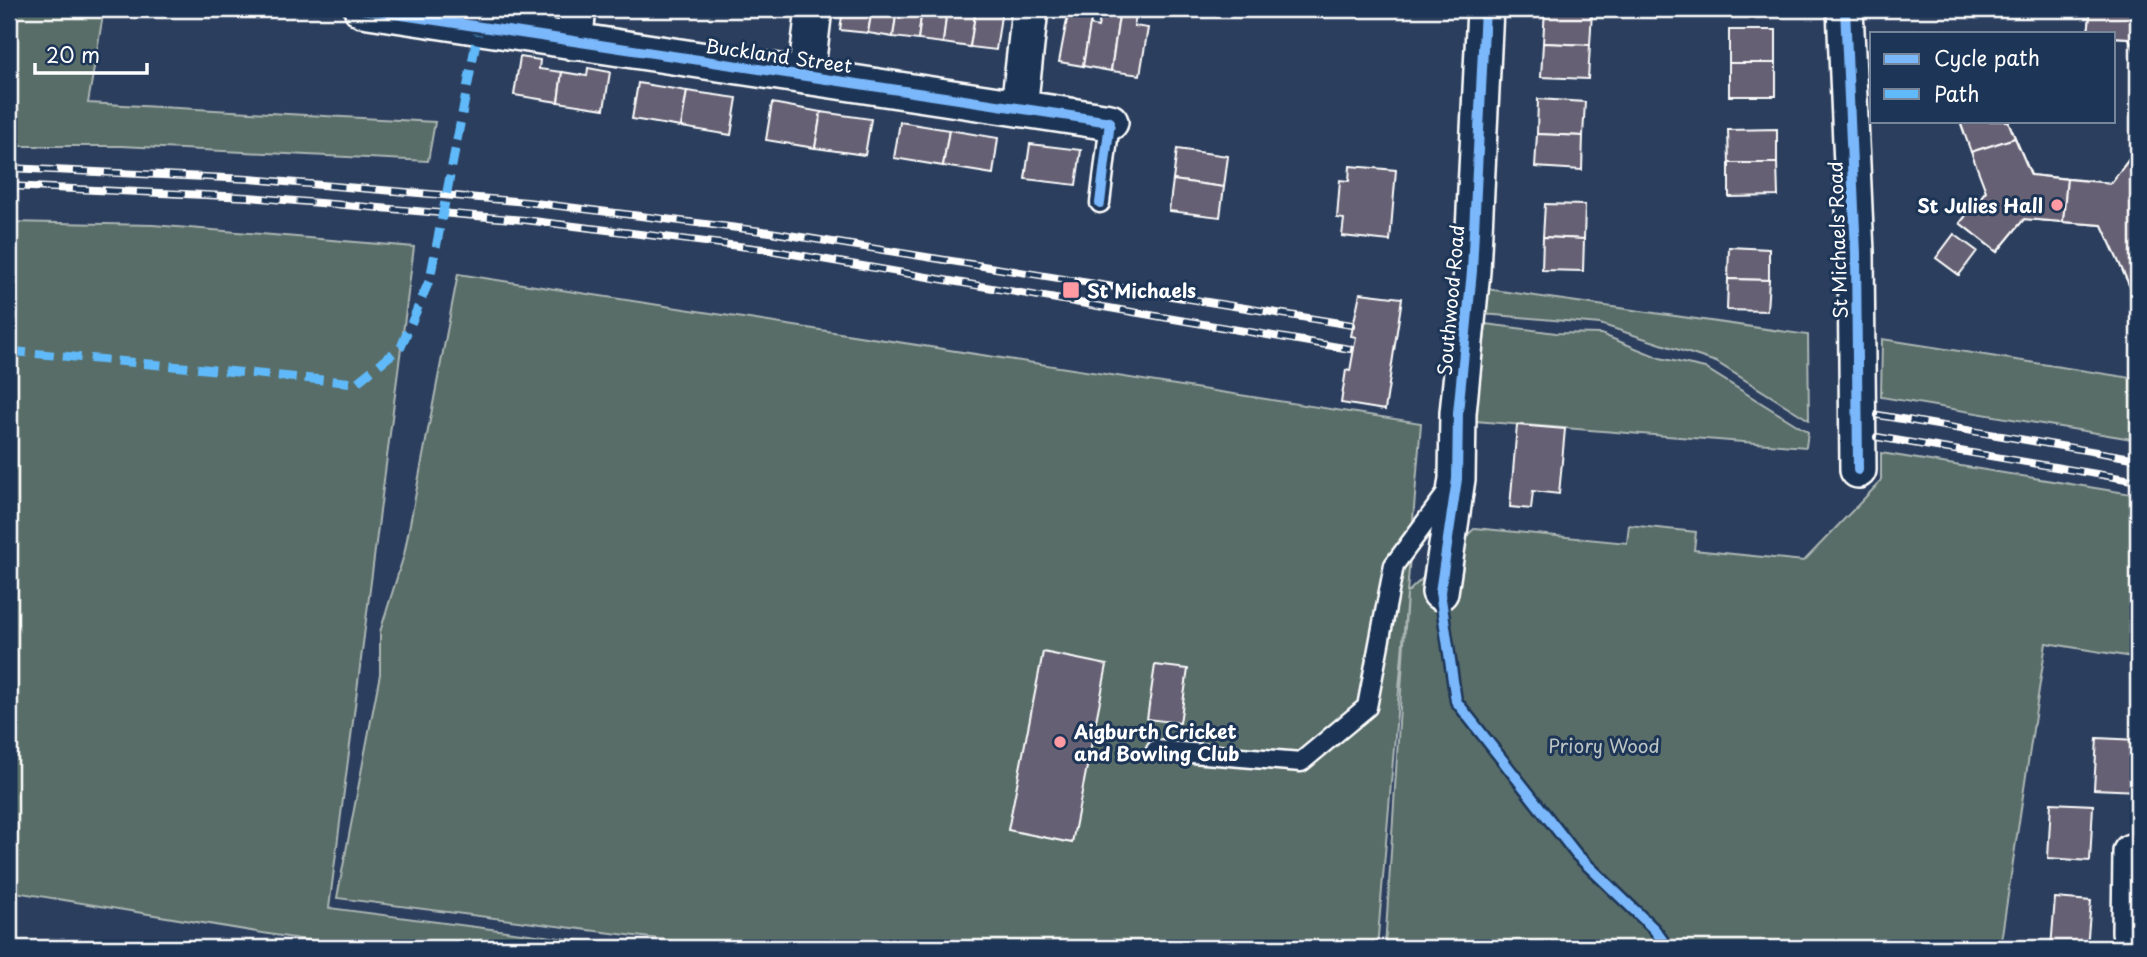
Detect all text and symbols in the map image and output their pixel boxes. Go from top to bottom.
street label: Buckland Street [704,31,854,79]
scale bar [35,32,147,76]
legend [1870,32,2116,122]
text: 20 m [46,38,100,70]
text: Cycle path [1934,41,2040,73]
text: Path [1934,77,1979,109]
street label: St Michaels Road [1820,161,1854,319]
place label: St Julies Hall [1917,191,2043,219]
marker: St Julies Hall [2049,197,2065,213]
street label: Southwood Road [1429,224,1471,376]
place label: St Michaels [1087,276,1196,304]
marker: St Michaels [1061,280,1081,300]
place label: Aigburth Cricket and Bowling Club [1073,717,1239,767]
park label: Priory Wood [1548,731,1660,759]
marker: Aigburth Cricket and Bowling Club [1052,734,1068,750]

